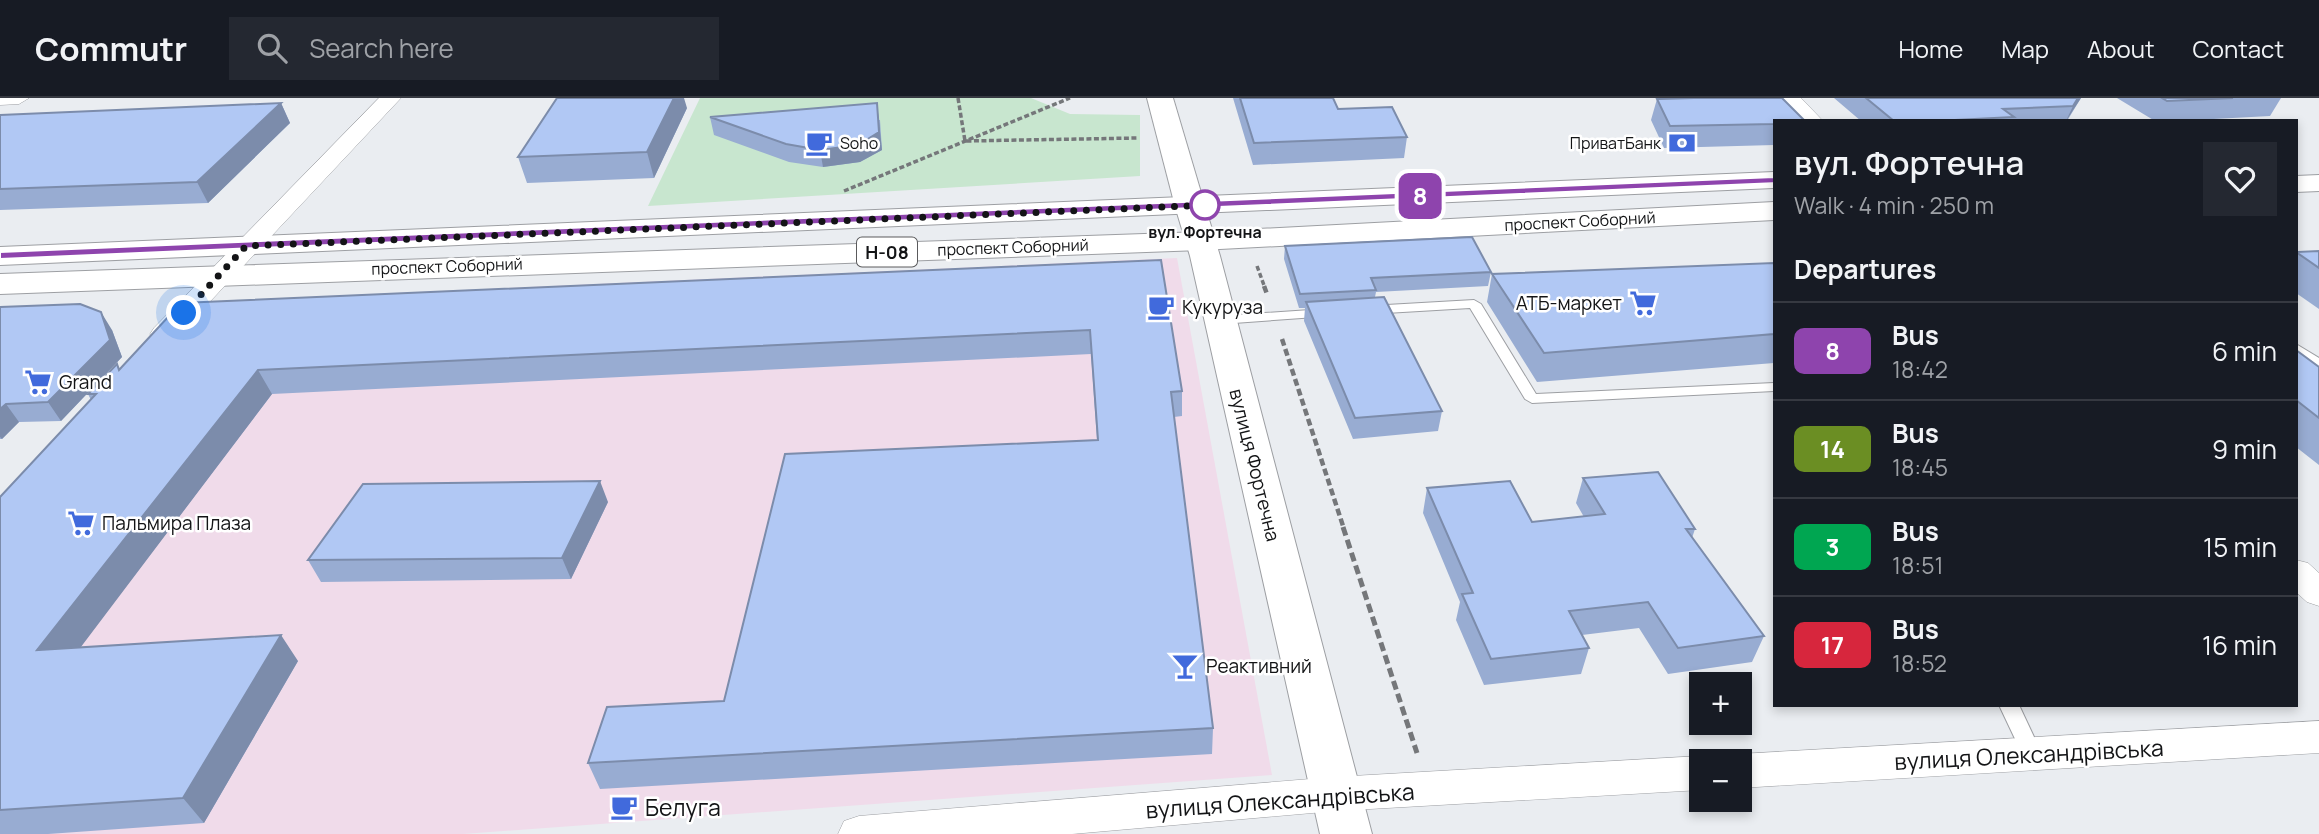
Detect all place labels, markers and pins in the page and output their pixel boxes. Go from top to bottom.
cafe icon: Soho [804,128,834,158]
bank icon: ПриватБанк [1667,128,1697,158]
place label: Soho [840,132,878,154]
place label: ПриватБанк [1570,132,1662,154]
marker: вул. Фортечна [1190,190,1220,220]
place label: вул. Фортечна [1148,221,1262,243]
supermarket icon: АТБ-маркет [1628,288,1658,318]
place label: АТБ-маркет [1516,290,1622,316]
cafe icon: Кукуруза [1146,292,1176,322]
place label: Кукуруза [1182,294,1263,320]
supermarket icon: Grand [23,367,53,397]
place label: Grand [59,369,112,395]
supermarket icon: Пальмира Плаза [66,508,96,538]
place label: Пальмира Плаза [102,510,251,536]
bar icon: Реактивний [1170,651,1200,681]
place label: Реактивний [1206,653,1312,679]
place label: Белуга [645,791,721,823]
cafe icon: Белуга [609,792,639,822]

